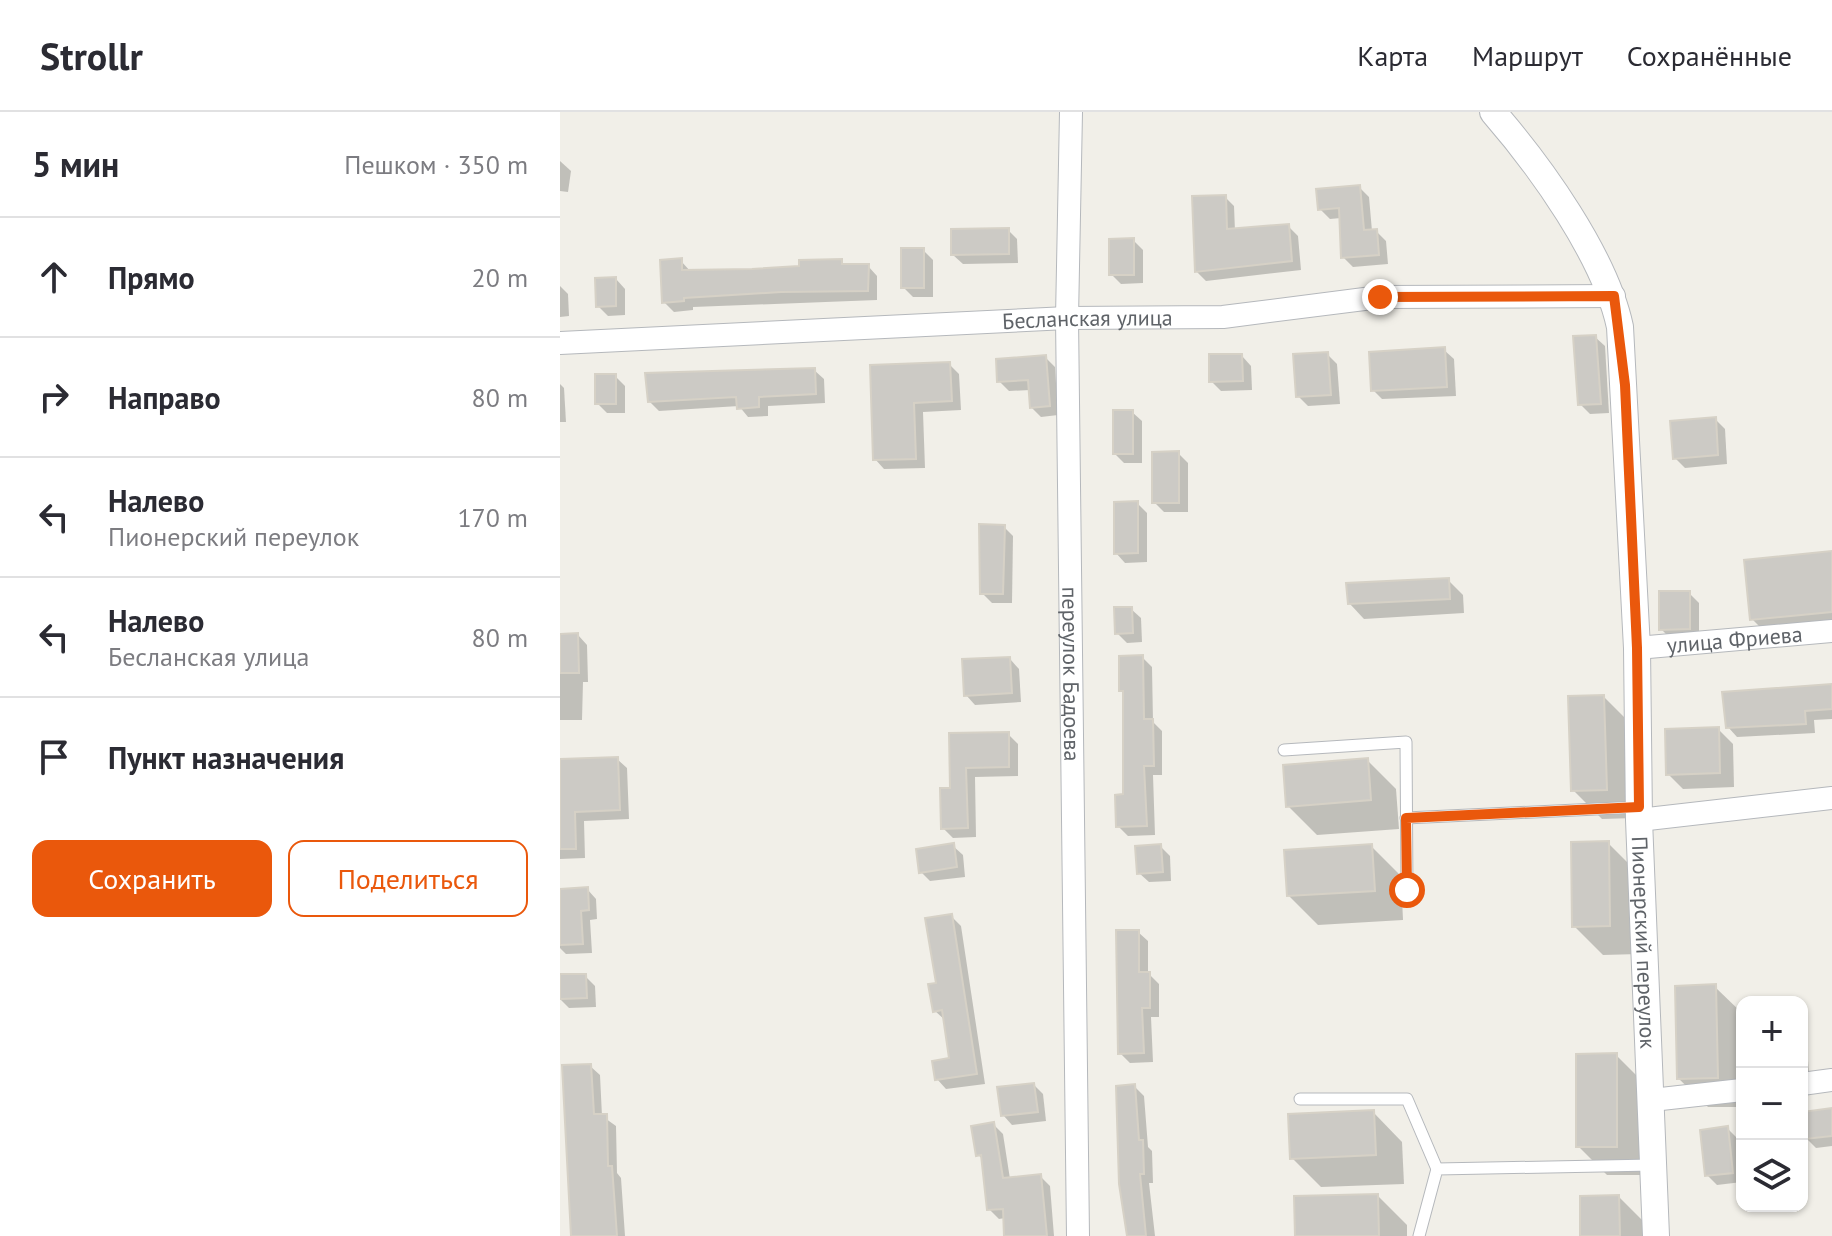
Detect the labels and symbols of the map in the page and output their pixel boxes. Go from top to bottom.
route end [1362,279,1398,315]
street label: Бесланская улица [1001,303,1173,335]
street label: переулок Бадоева [1056,586,1086,761]
street label: улица Фриева [1666,620,1804,659]
street label: Пионерский переулок [1626,836,1662,1050]
route start [1389,872,1425,908]

